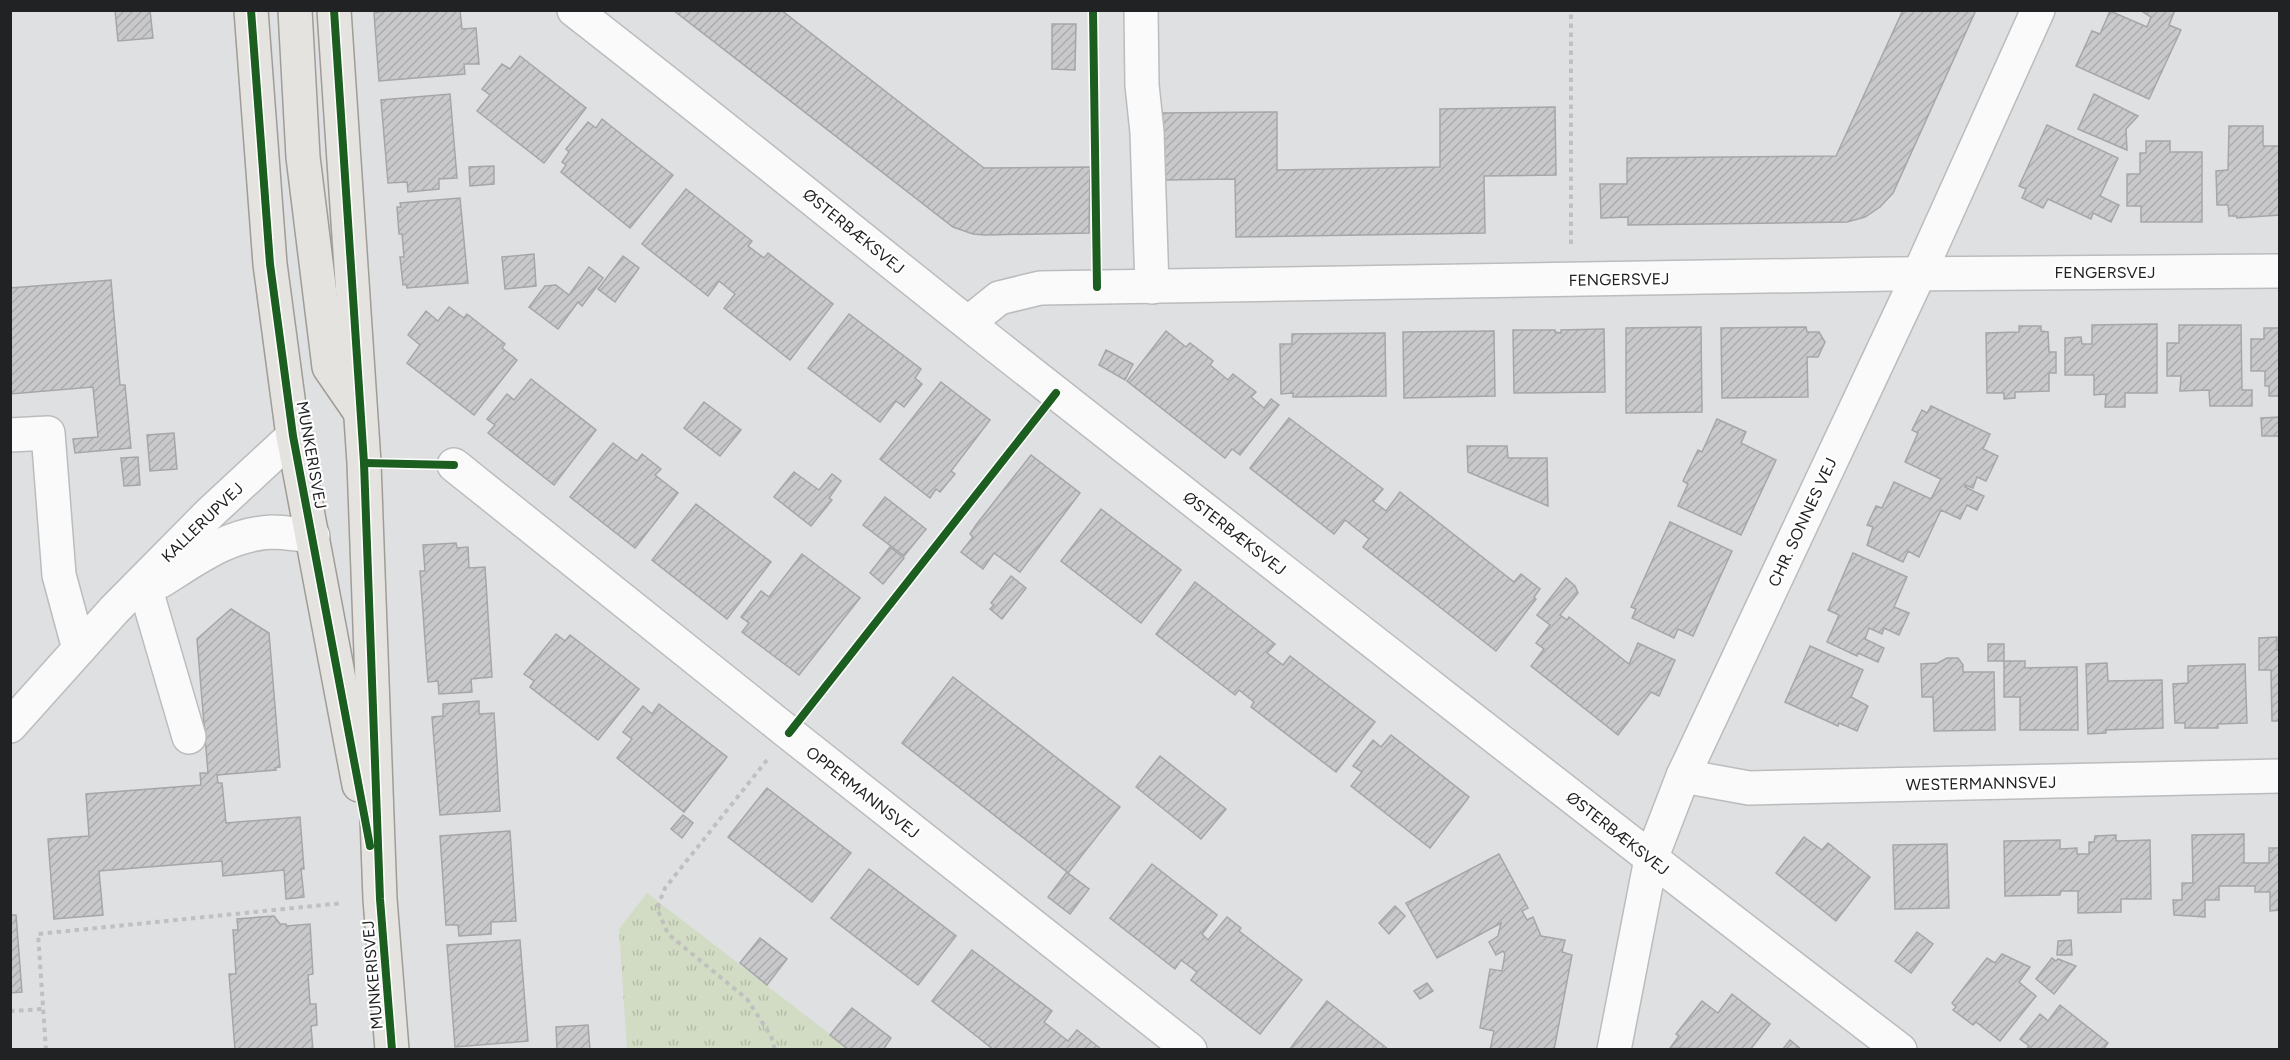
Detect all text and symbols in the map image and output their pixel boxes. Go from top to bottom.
street label: ØSTERBÆKSVEJ [799,185,908,278]
street label: FENGERSVEJ [2055,263,2155,282]
street label: FENGERSVEJ [1568,269,1670,290]
street label: MUNKERISVEJ [293,400,330,511]
street label: CHR. SONNES VEJ [1764,455,1841,590]
street label: KALLERUPVEJ [158,479,247,566]
street label: ØSTERBÆKSVEJ [1180,487,1290,579]
street label: OPPERMANNSVEJ [802,742,923,842]
street label: WESTERMANNSVEJ [1905,773,2057,794]
street label: ØSTERBÆKSVEJ [1563,787,1673,879]
street label: MUNKERISVEJ [358,920,387,1030]

